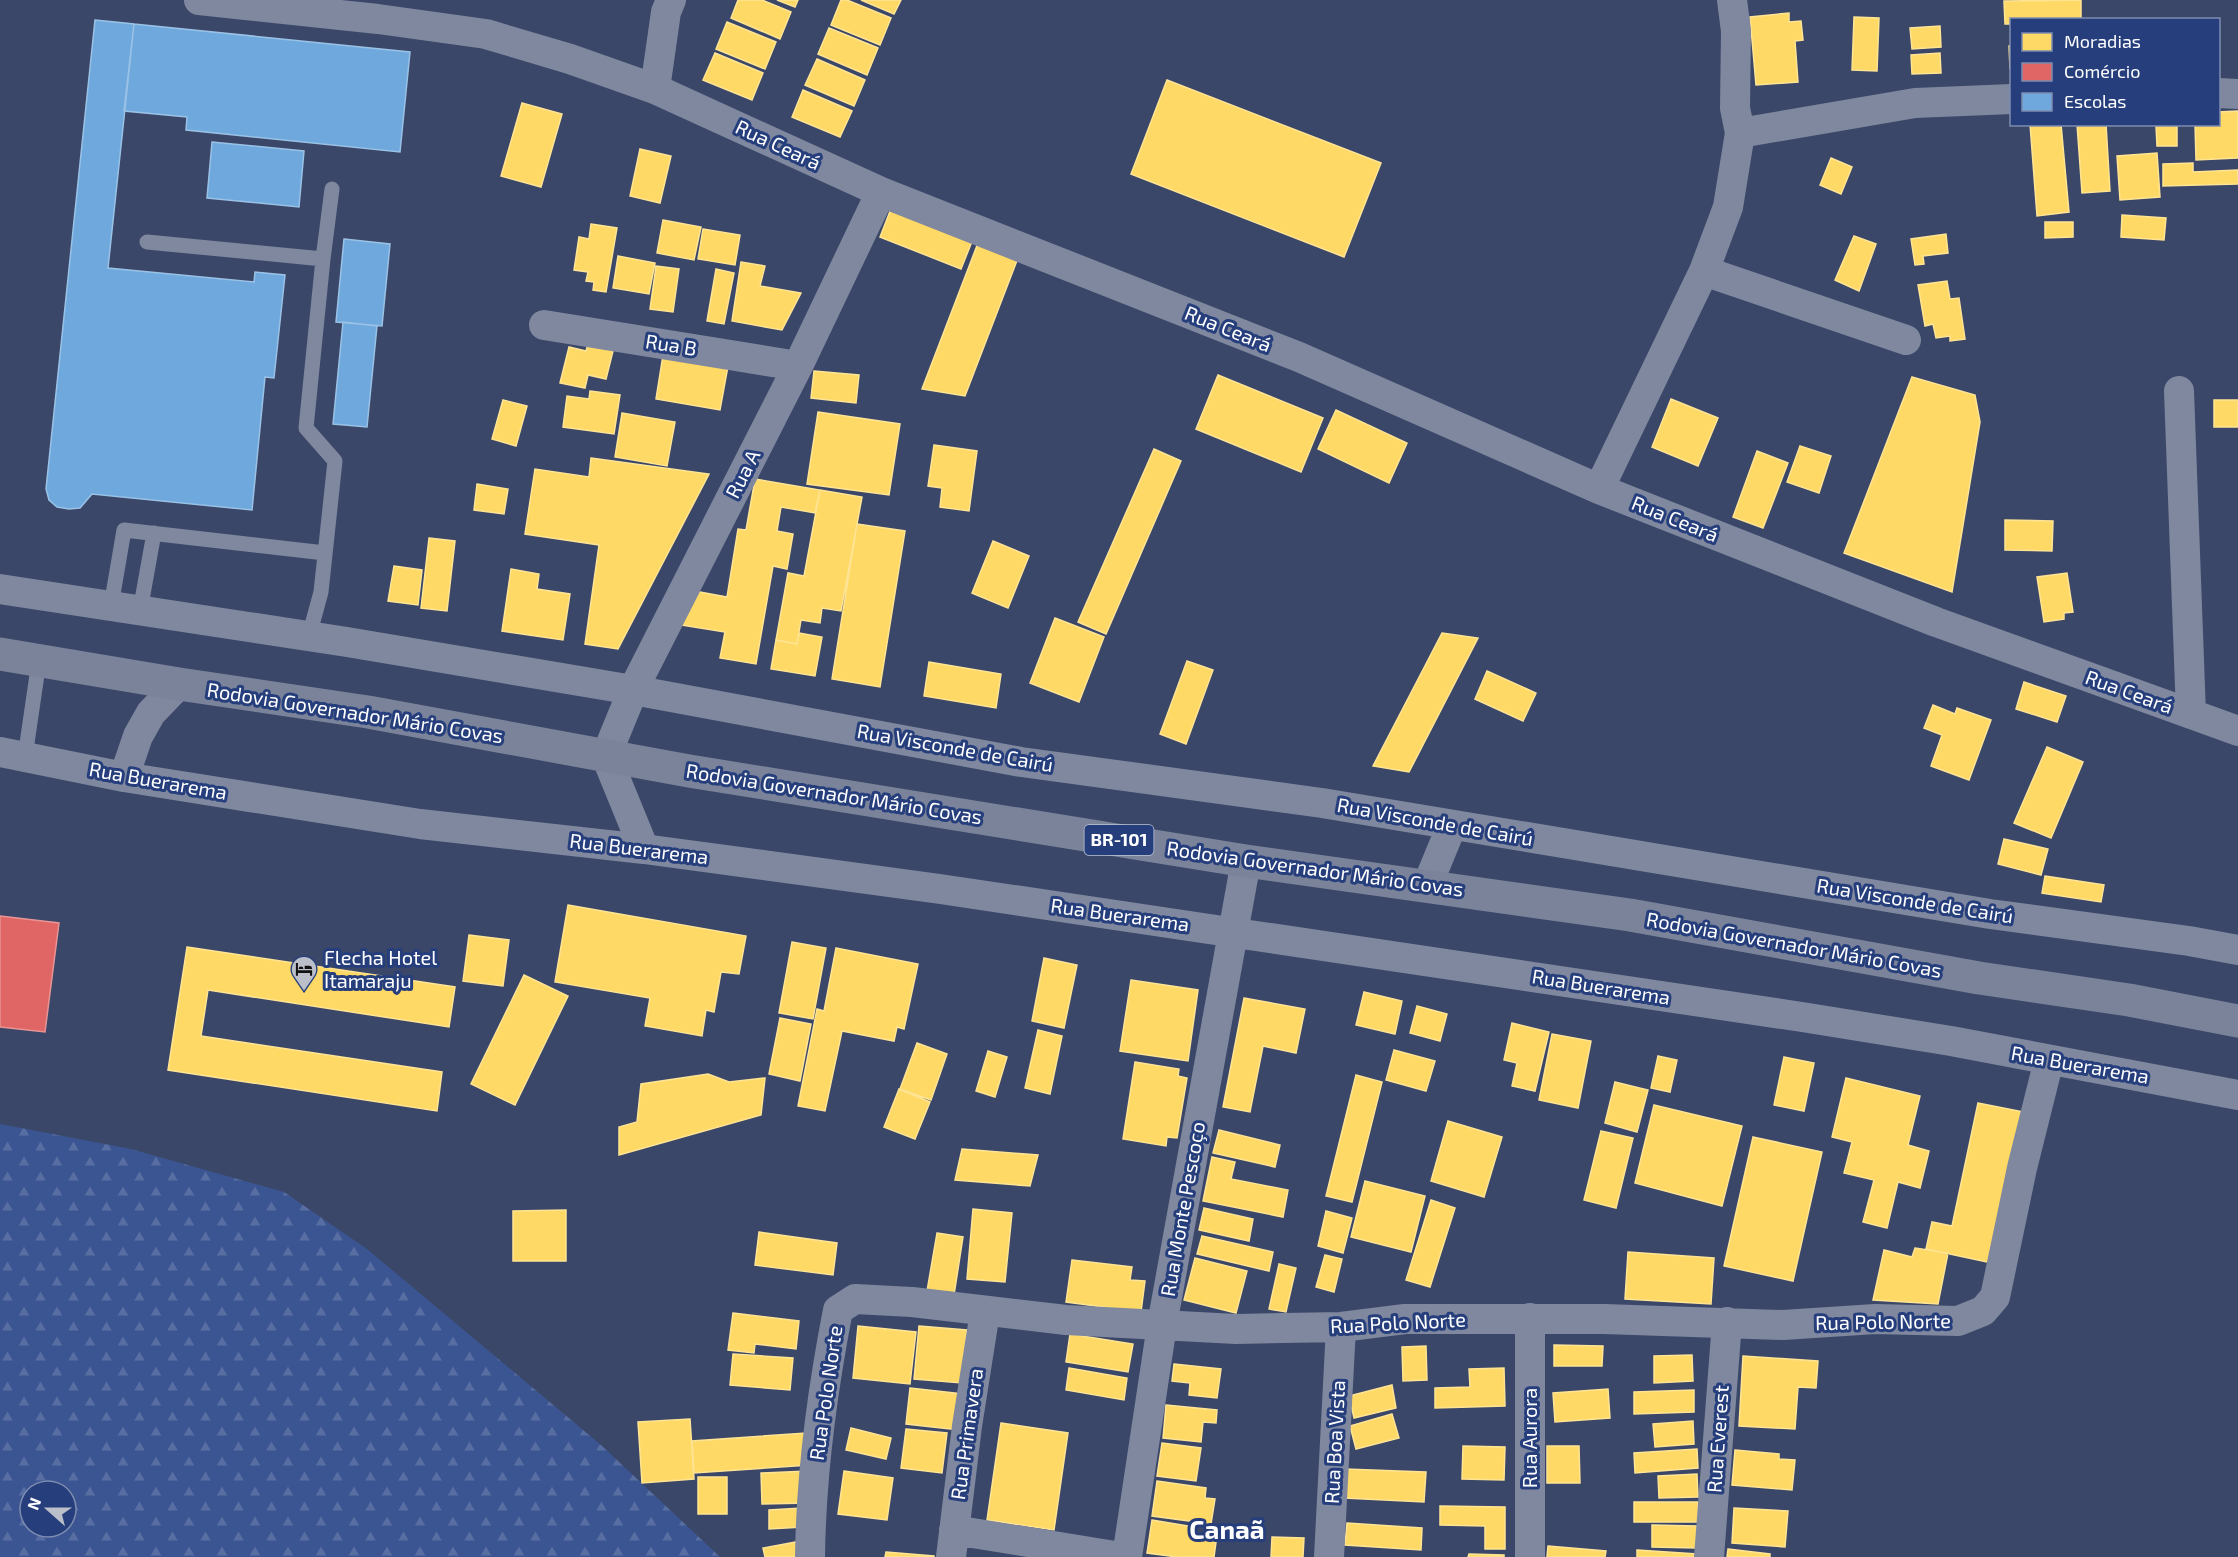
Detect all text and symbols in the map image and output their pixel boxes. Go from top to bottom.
legend [2010,18,2220,126]
text: Moradias [2064,30,2141,52]
text: Comércio [2064,60,2140,82]
text: Escolas [2064,90,2126,112]
street label: Rua Ceará [732,114,825,174]
street label: Rua Ceará [1182,300,1275,356]
street label: Rua B [644,328,699,360]
street label: Rua A [720,445,765,502]
street label: Rua Ceará [1629,490,1722,546]
street label: Rua Ceará [2082,664,2176,718]
street label: Rodovia Governador Mário Covas [205,677,505,747]
street label: Rua Visconde de Cairú [855,718,1055,776]
street label: Rua Buerarema [87,756,229,804]
street label: Rodovia Governador Mário Covas [684,758,984,828]
street label: Rua Visconde de Cairú [1335,792,1535,850]
road number: BR-101 [1084,825,1154,855]
street label: Rua Buerarema [568,828,710,868]
street label: Rodovia Governador Mário Covas [1165,835,1465,901]
street label: Rua Visconde de Cairú [1815,873,2015,927]
street label: Rua Buerarema [1049,892,1191,936]
street label: Rodovia Governador Mário Covas [1645,906,1944,982]
place label: Flecha Hotel Itamaraju [324,945,437,992]
hotel icon: Flecha Hotel Itamaraju [289,954,319,992]
street label: Rua Buerarema [1530,963,1672,1009]
street label: Rua Buerarema [2009,1040,2151,1088]
street label: Rua Monte Pescoço [1155,1120,1210,1298]
street label: Rua Polo Norte [1329,1306,1466,1338]
street label: Rua Polo Norte [1815,1308,1951,1334]
street label: Rua Polo Norte [804,1324,846,1462]
street label: Rua Primavera [945,1366,987,1501]
street label: Rua Boa Vista [1319,1379,1349,1504]
street label: Rua Everest [1701,1384,1733,1494]
street label: Rua Aurora [1517,1388,1541,1488]
north arrow [18,1479,78,1539]
text: N [23,1495,44,1512]
district label: Canaã [1189,1513,1265,1544]

